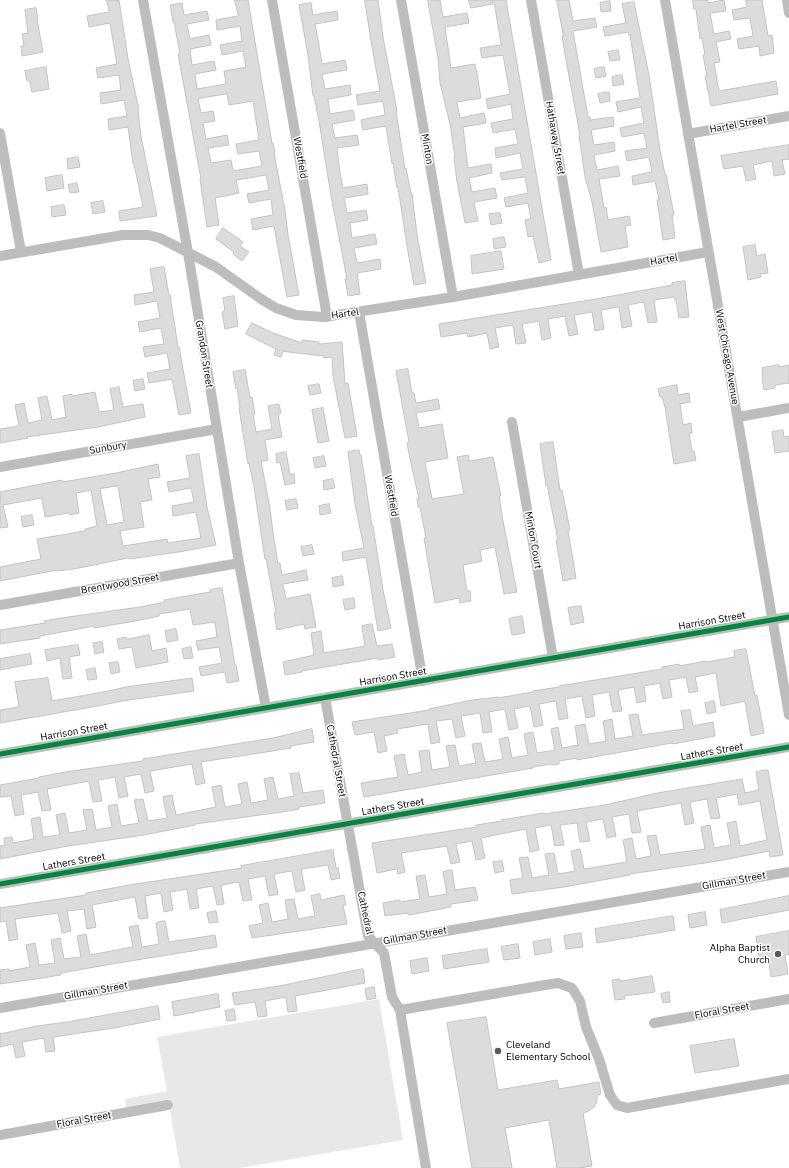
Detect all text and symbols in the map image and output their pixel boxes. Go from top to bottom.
street label: Hathaway Street [543,100,567,176]
street label: Hartel Street [709,114,767,136]
street label: Minton [418,133,436,165]
street label: Westfield [290,136,310,180]
street label: Hartel [649,252,679,268]
street label: Hartel [330,306,360,322]
street label: West Chicago Avenue [713,309,741,405]
street label: Grandon Street [193,319,215,389]
street label: Sunbury [89,439,127,457]
street label: Westfield [381,474,401,518]
street label: Minton Court [522,510,544,570]
street label: Brentwood Street [80,571,160,597]
street label: Harrison Street [677,609,747,633]
street label: Harrison Street [358,665,428,689]
street label: Harrison Street [39,720,109,744]
street label: Cathedral Street [324,724,348,798]
street label: Lathers Street [680,741,744,763]
street label: Lathers Street [361,796,425,818]
street label: Lathers Street [42,851,106,873]
street label: Gillman Street [701,870,767,892]
street label: Cathedral [355,890,375,936]
street label: Gillman Street [382,925,448,947]
place label: Alpha Baptist Church [710,942,770,966]
marker: Alpha Baptist Church [773,949,783,959]
street label: Gillman Street [63,980,129,1002]
street label: Floral Street [694,1000,750,1022]
place label: Cleveland Elementary School [506,1039,590,1062]
marker: Cleveland Elementary School [493,1046,503,1056]
street label: Floral Street [56,1109,112,1131]

